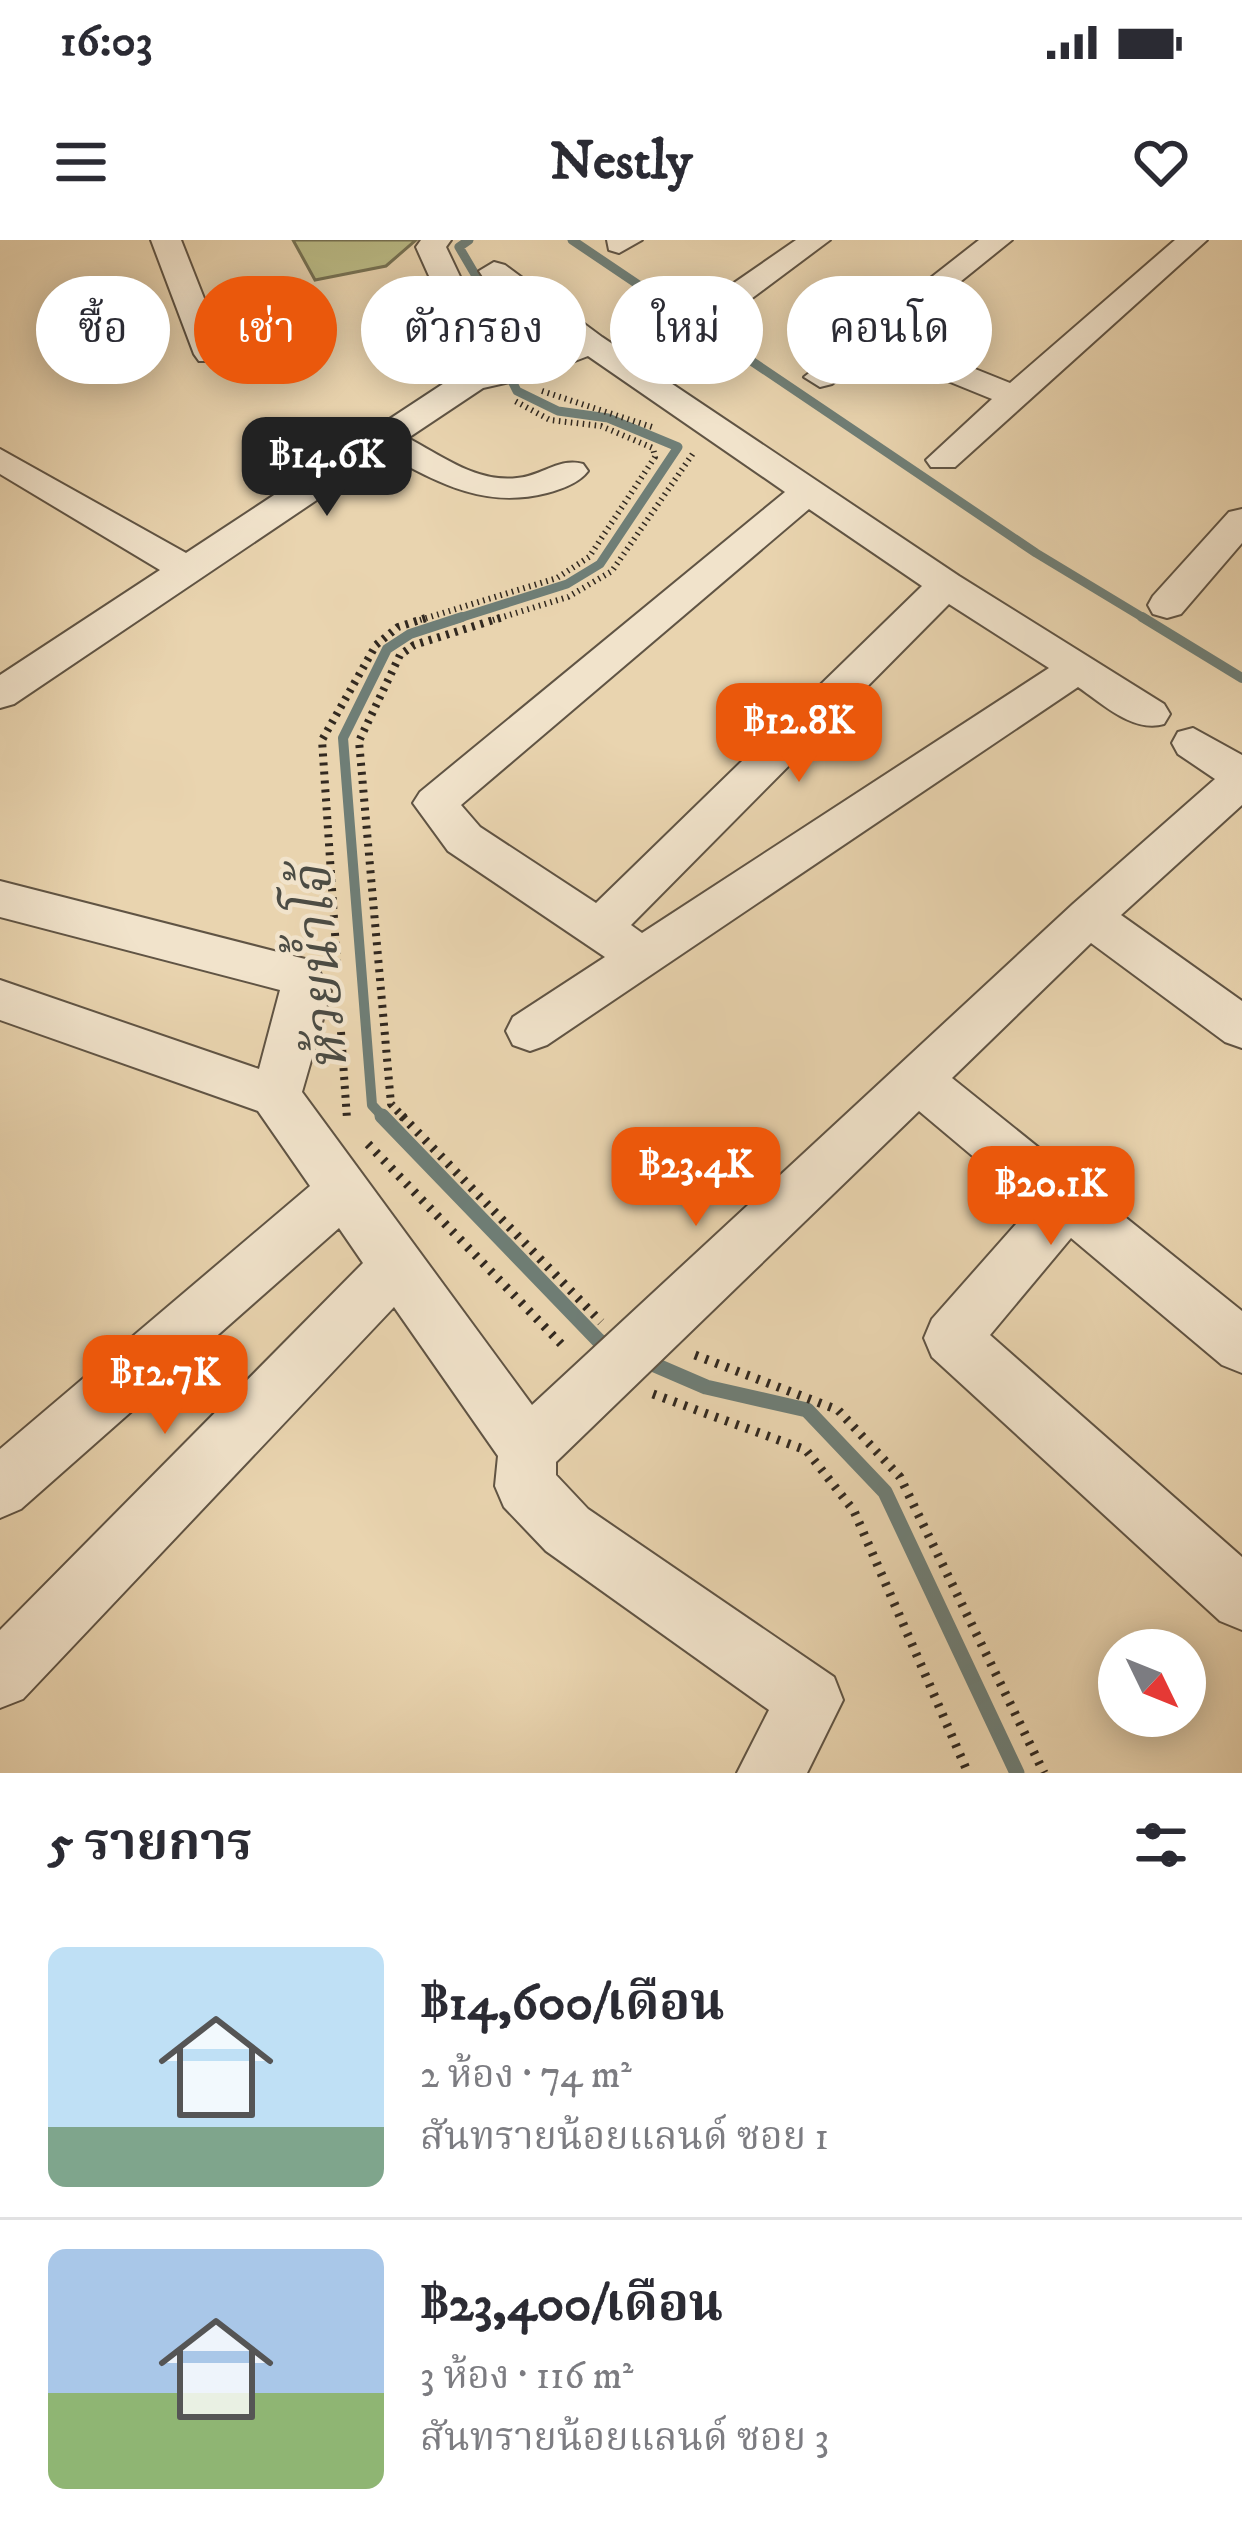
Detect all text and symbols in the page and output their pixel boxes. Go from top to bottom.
text: 16:03 [60,14,153,70]
icon: menu [48,129,114,195]
text: Nestly [550,129,692,196]
icon: heart [1128,129,1194,195]
chip: ซื้อ [36,276,170,384]
chip: เช่า [194,276,337,384]
chip: ตัวกรอง [361,276,586,384]
chip: ใหม่ [610,276,763,384]
chip: คอนโด [787,276,992,384]
pin: ฿14.6K [229,417,425,519]
text: ฿14.6K [269,431,385,480]
pin: ฿12.8K [701,683,897,785]
text: ฿12.8K [743,697,855,746]
water label: ห้วยน้ำโจ้ [270,855,365,1075]
pin: ฿23.4K [598,1127,794,1229]
text: ฿23.4K [639,1141,754,1190]
pin: ฿20.1K [953,1146,1149,1248]
text: ฿20.1K [995,1160,1107,1209]
pin: ฿12.7K [67,1335,263,1437]
text: ฿12.7K [110,1349,220,1398]
north arrow [1098,1629,1206,1737]
map controls [1098,1629,1206,1737]
text: 5 รายการ [48,1812,253,1876]
icon: filters [1128,1812,1194,1878]
text: ฿14,600/เดือน [420,1972,724,2036]
icon: home [144,1995,288,2139]
text: 2 ห้อง · 74 m² [420,2051,632,2100]
text: สันทรายน้อยแลนด์ ซอย 1 [420,2113,829,2162]
text: ฿23,400/เดือน [420,2273,723,2337]
icon: home [144,2297,288,2441]
text: 3 ห้อง · 116 m² [420,2352,634,2401]
text: สันทรายน้อยแลนด์ ซอย 3 [420,2414,829,2463]

